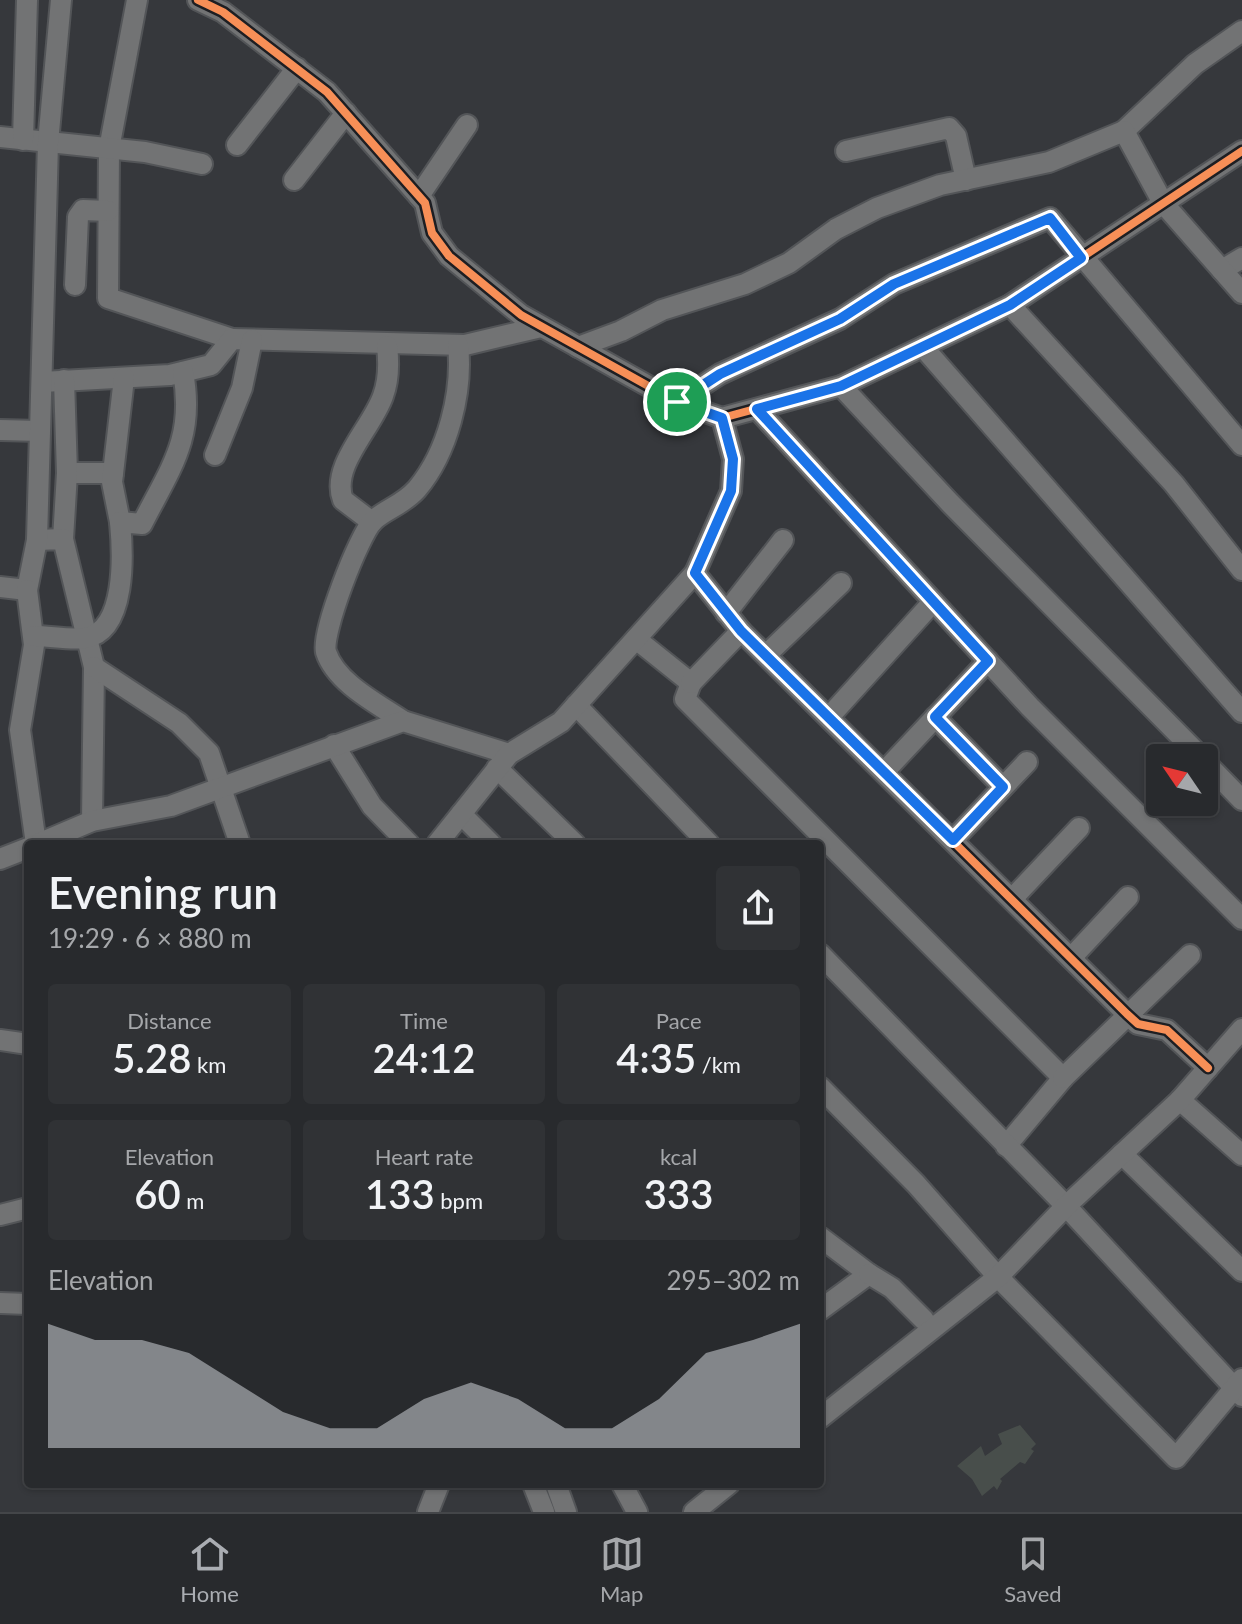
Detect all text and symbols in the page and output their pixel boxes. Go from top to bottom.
pin [643,368,711,436]
icon: arrive [655,380,699,424]
north arrow [1146,744,1218,816]
map controls [1146,744,1218,816]
text: Evening run [48,866,278,918]
button: share [716,866,800,950]
text: 19:29 · 6 × 880 m [48,922,252,954]
text: Distance [127,1007,212,1034]
text: Time [400,1007,448,1034]
text: Pace [656,1007,702,1034]
text: 5.28 [112,1034,191,1082]
text: 24:12 [373,1034,475,1082]
text: 4:35 [616,1034,696,1082]
text: km [191,1051,226,1078]
text: /km [696,1051,741,1078]
text: Elevation [125,1143,214,1170]
text: Heart rate [375,1143,473,1170]
text: kcal [660,1143,697,1170]
text: 60 [134,1170,181,1218]
text: 133 [365,1170,435,1218]
text: 333 [644,1170,713,1218]
text: m [181,1187,204,1214]
text: bpm [435,1187,483,1214]
text: Elevation [48,1264,154,1296]
text: 295–302 m [666,1264,800,1296]
tab: Home [180,1532,239,1607]
tab: Map [600,1532,644,1607]
tab: Saved [1004,1532,1062,1607]

